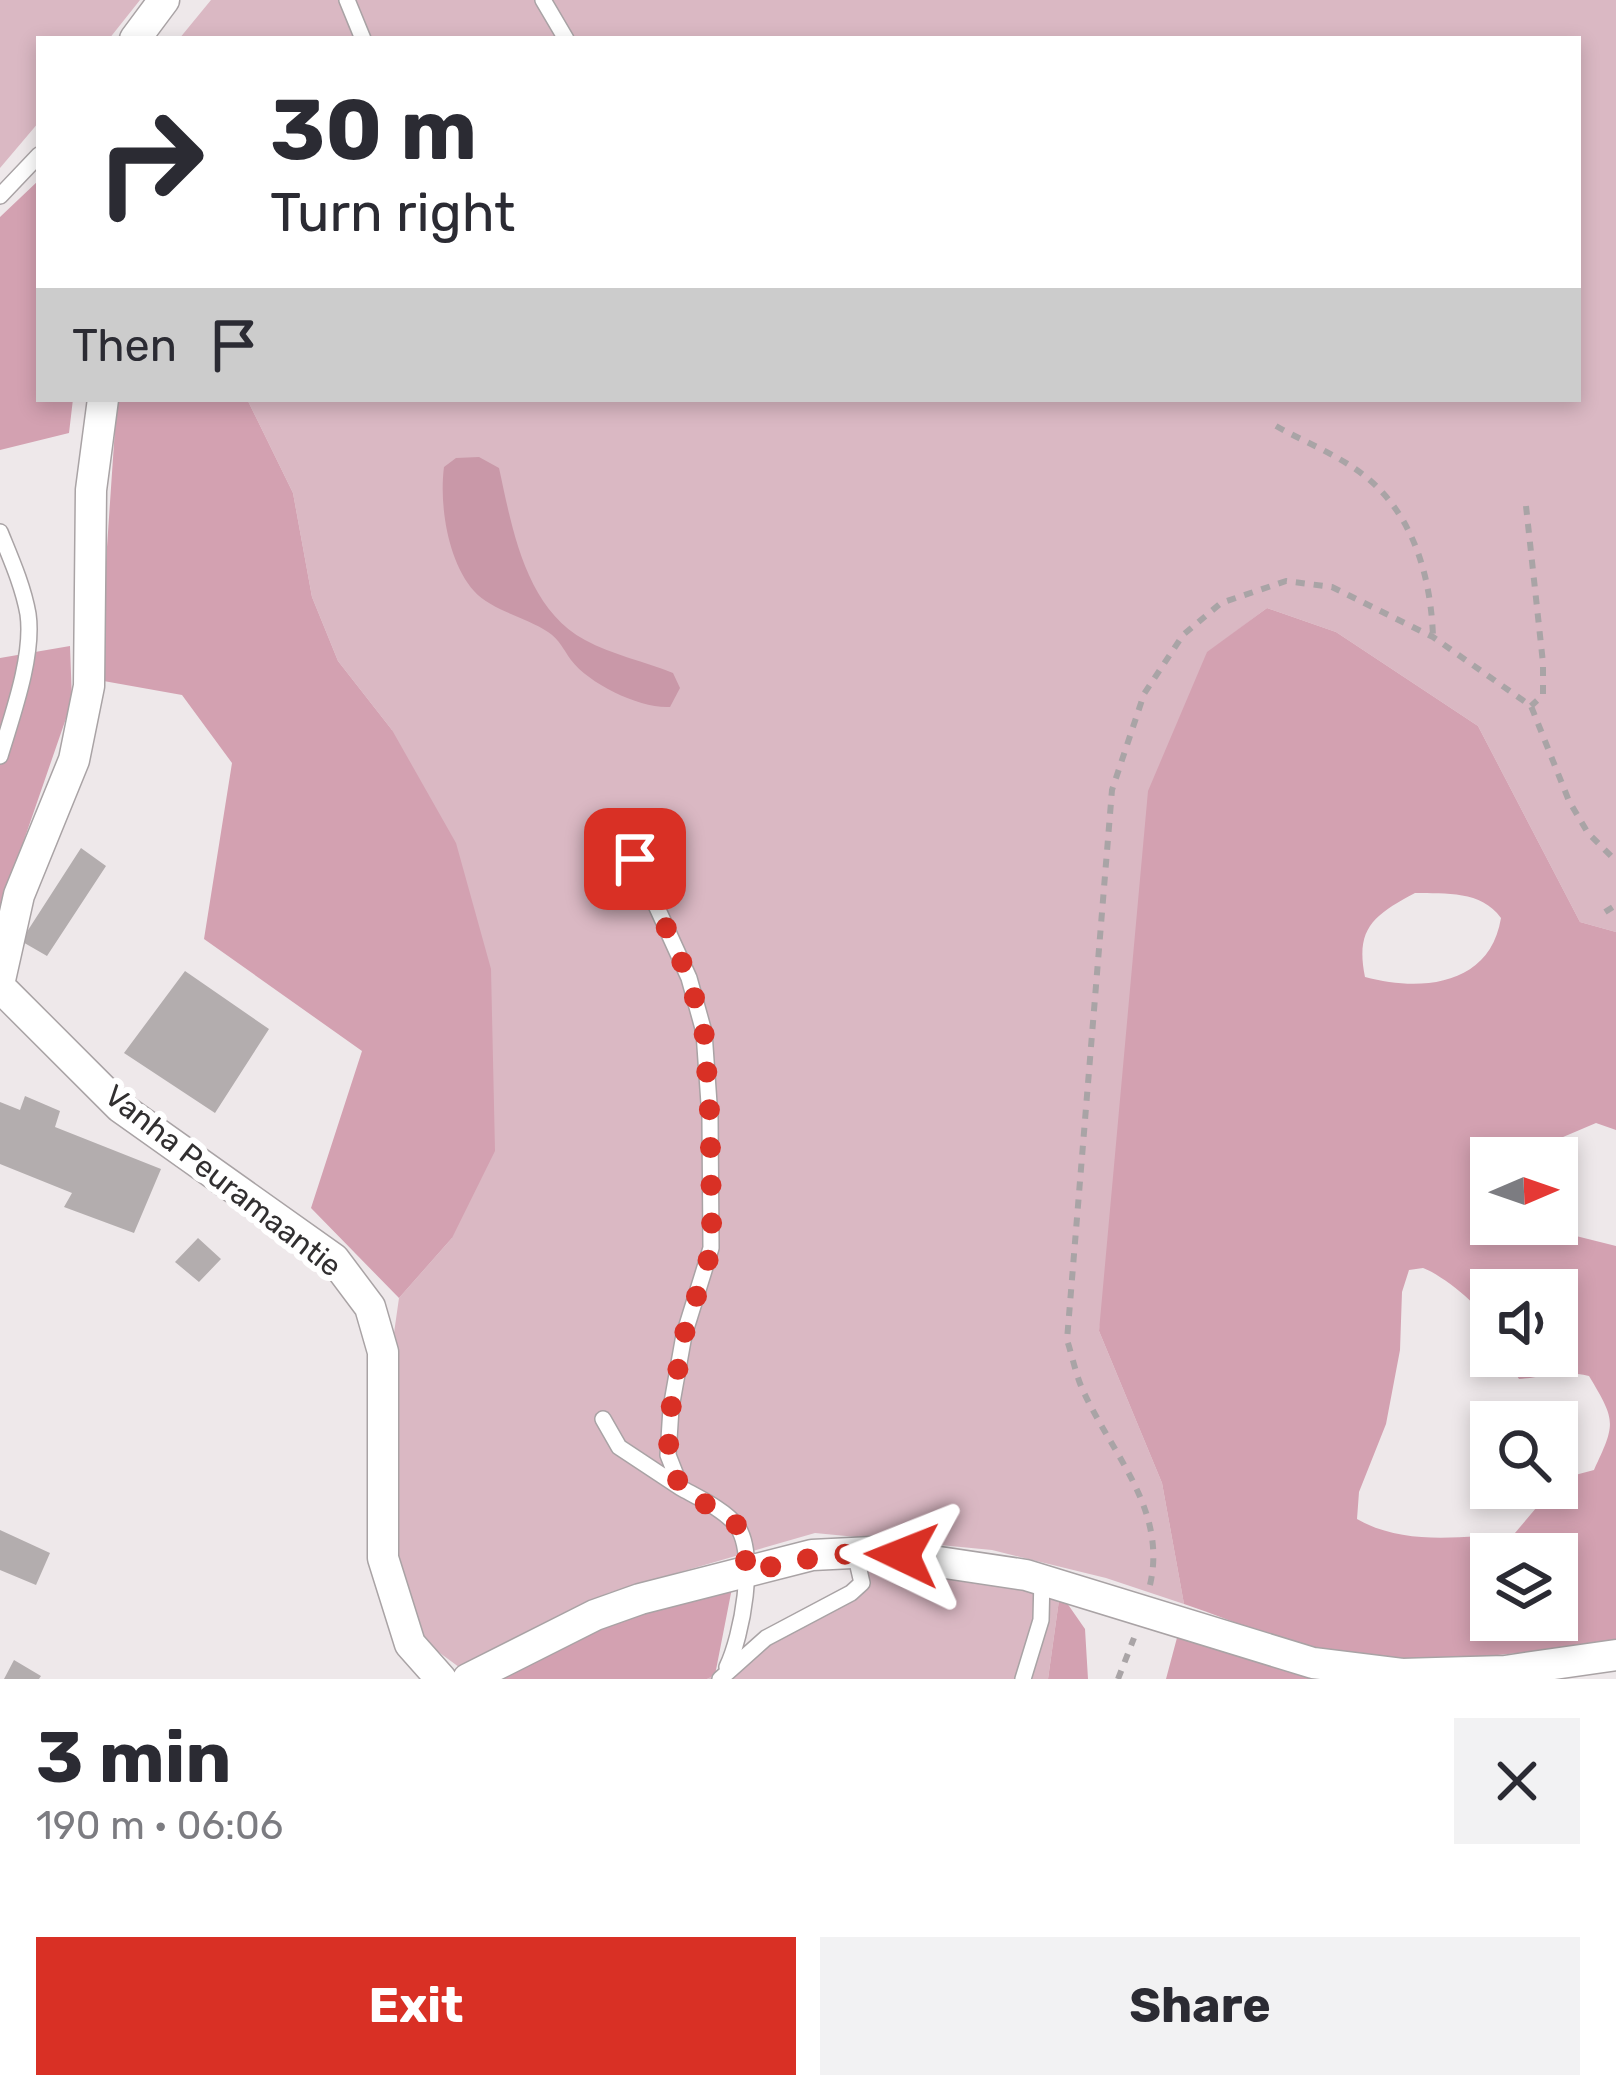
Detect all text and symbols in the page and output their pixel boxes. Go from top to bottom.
text: 30 m [270,80,477,180]
icon: right [72,84,228,240]
text: Turn right [270,181,515,245]
icon: arrive [201,312,267,378]
text: Then [72,319,177,372]
pin [584,808,686,910]
icon: arrive [602,826,668,892]
street label: Vanha Peuramaantie [98,1078,348,1284]
north arrow [1470,1137,1578,1245]
map controls [1470,1137,1578,1641]
button: sound [1470,1269,1578,1377]
button: search [1470,1401,1578,1509]
position arrow [839,1492,965,1618]
button: layers [1470,1533,1578,1641]
text: 3 min [36,1715,232,1800]
button: close [1454,1718,1580,1844]
text: 190 m · 06:06 [36,1803,283,1849]
button: Exit [36,1937,796,2075]
button: Share [820,1937,1580,2075]

